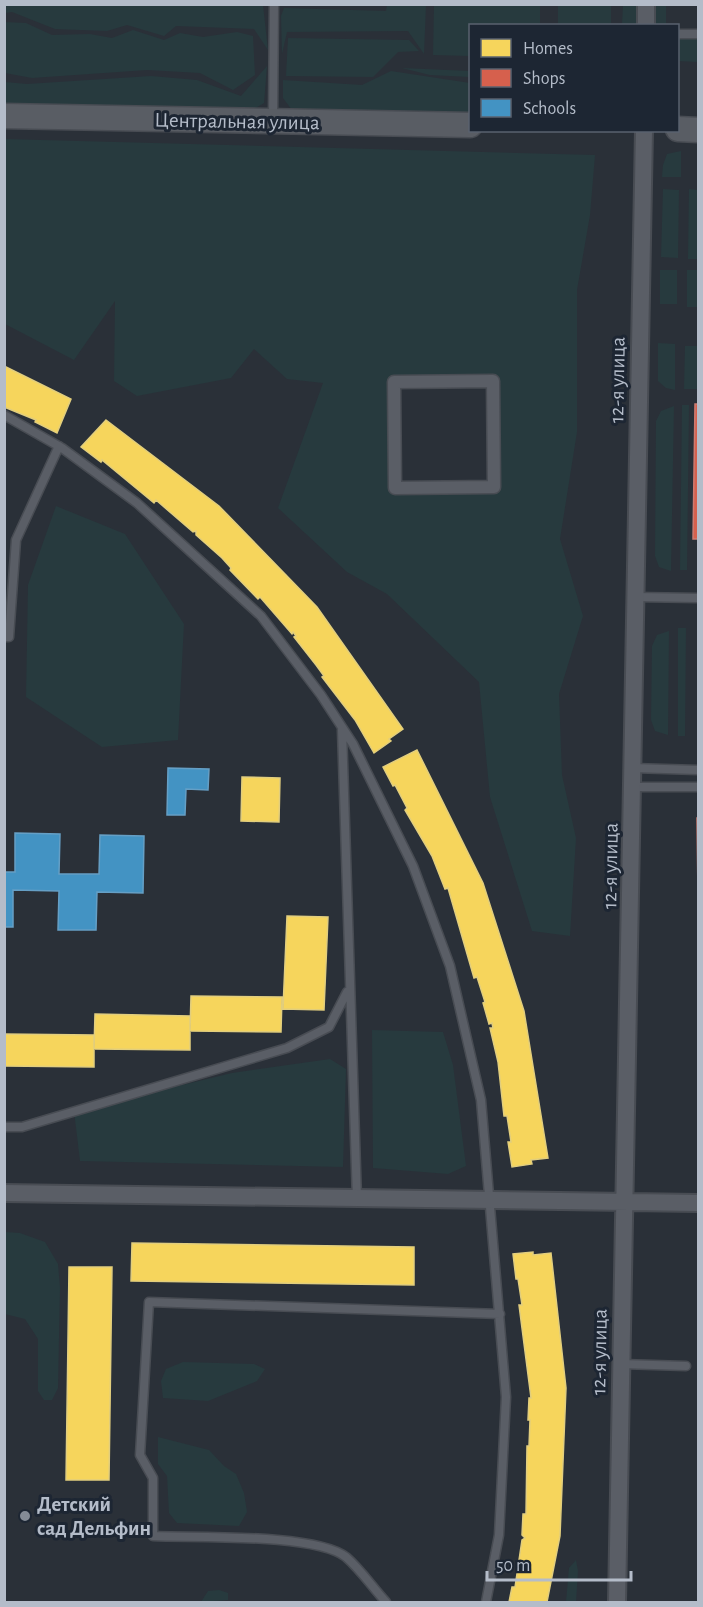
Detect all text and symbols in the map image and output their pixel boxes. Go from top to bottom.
legend [469,24,679,132]
text: Homes [523,40,573,58]
text: Shops [523,70,565,88]
text: Schools [523,100,576,118]
street label: Центральная улица [154,110,320,133]
street label: 12-я улица [606,336,629,423]
street label: 12-я улица [599,822,622,909]
street label: 12-я улица [588,1308,611,1395]
place label: Детский сад Дельфин [37,1494,151,1539]
marker: Детский сад Дельфин [18,1509,32,1523]
scale bar [487,1544,631,1582]
text: 50 m [496,1557,530,1575]

